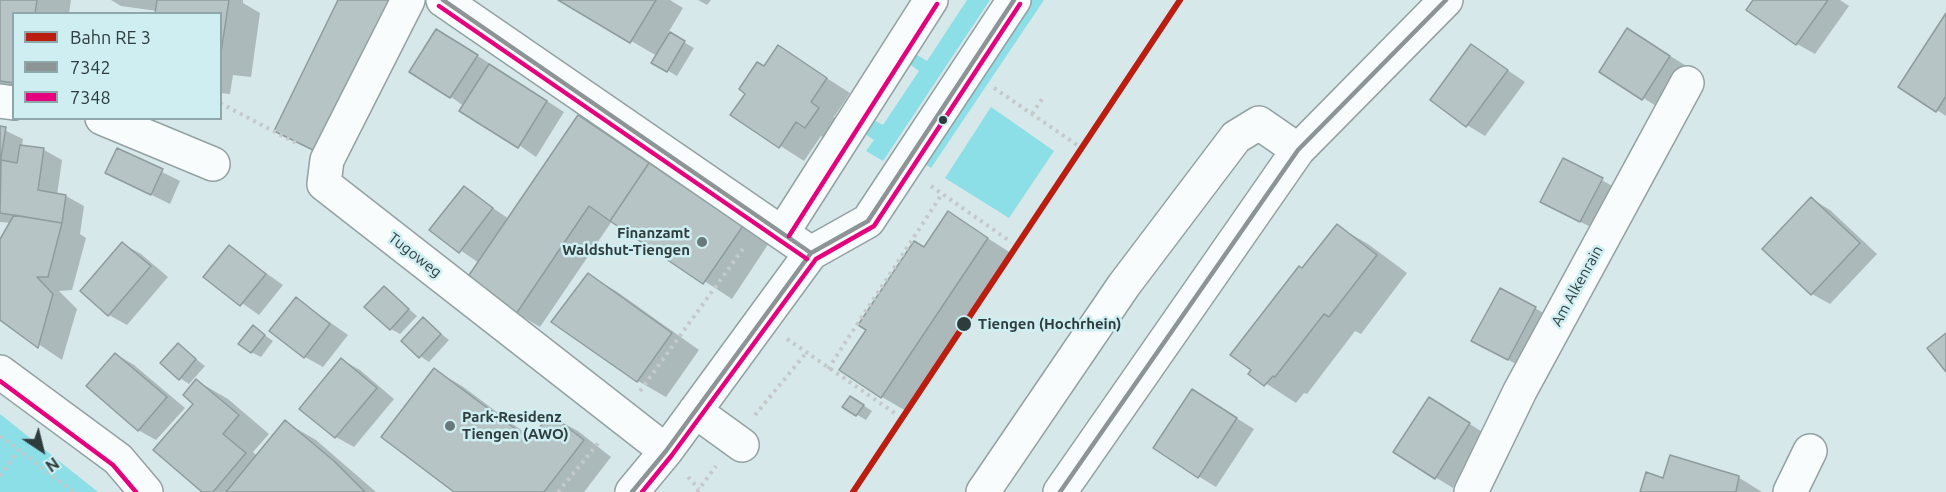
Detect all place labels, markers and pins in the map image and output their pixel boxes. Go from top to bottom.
unlabelled marker [937,114,949,126]
place label: Finanzamt Waldshut-Tiengen [562,224,690,259]
marker: Finanzamt Waldshut-Tiengen [695,235,709,249]
marker: Tiengen (Hochrhein) [955,315,973,333]
place label: Tiengen (Hochrhein) [978,315,1121,333]
place label: Park-Residenz Tiengen (AWO) [462,408,569,443]
marker: Park-Residenz Tiengen (AWO) [443,419,457,433]

